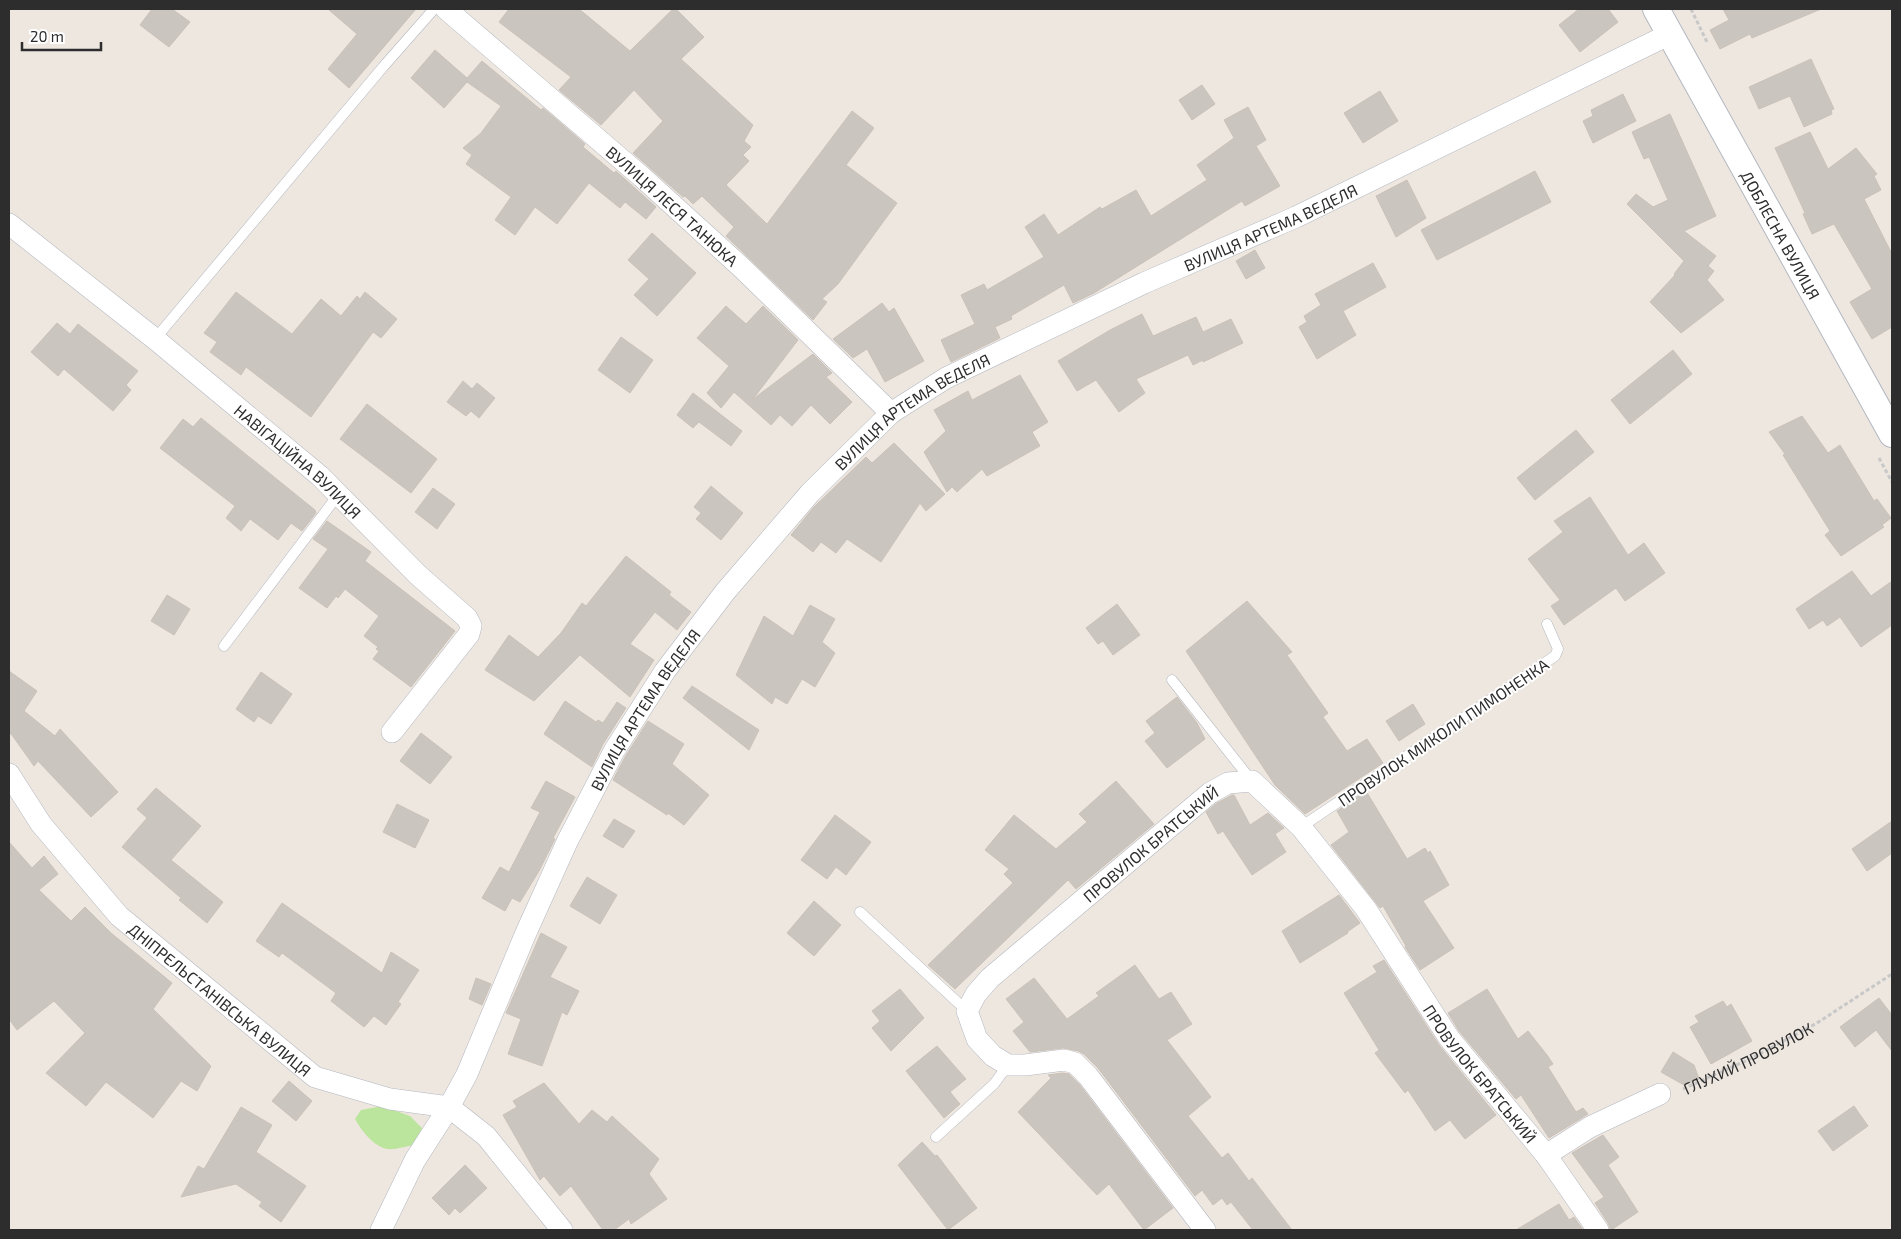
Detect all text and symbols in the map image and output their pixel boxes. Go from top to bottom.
scale bar [22,20,101,52]
text: 20 m [30,27,64,45]
street label: ВУЛИЦЯ ЛЕСЯ ТАНЮКА [603,142,742,270]
street label: ДОБЛЕСНА ВУЛИЦЯ [1738,167,1825,302]
street label: ВУЛИЦЯ АРТЕМА ВЕДЕЛЯ [1181,179,1360,274]
street label: ВУЛИЦЯ АРТЕМА ВЕДЕЛЯ [830,349,993,473]
street label: НАВІГАЦІЙНА ВУЛИЦЯ [231,400,366,522]
street label: ВУЛИЦЯ АРТЕМА ВЕДЕЛЯ [586,625,703,793]
street label: ПРОВУЛОК МИКОЛИ ПИМОНЕНКА [1334,654,1552,810]
street label: ПРОВУЛОК БРАТСЬКИЙ [1079,781,1221,905]
street label: ДНІПРЕЛЬСТАНІВСЬКА ВУЛИЦЯ [125,919,315,1080]
street label: ПРОВУЛОК БРАТСЬКИЙ [1420,1001,1541,1146]
street label: ГЛУХИЙ ПРОВУЛОК [1680,1018,1816,1097]

